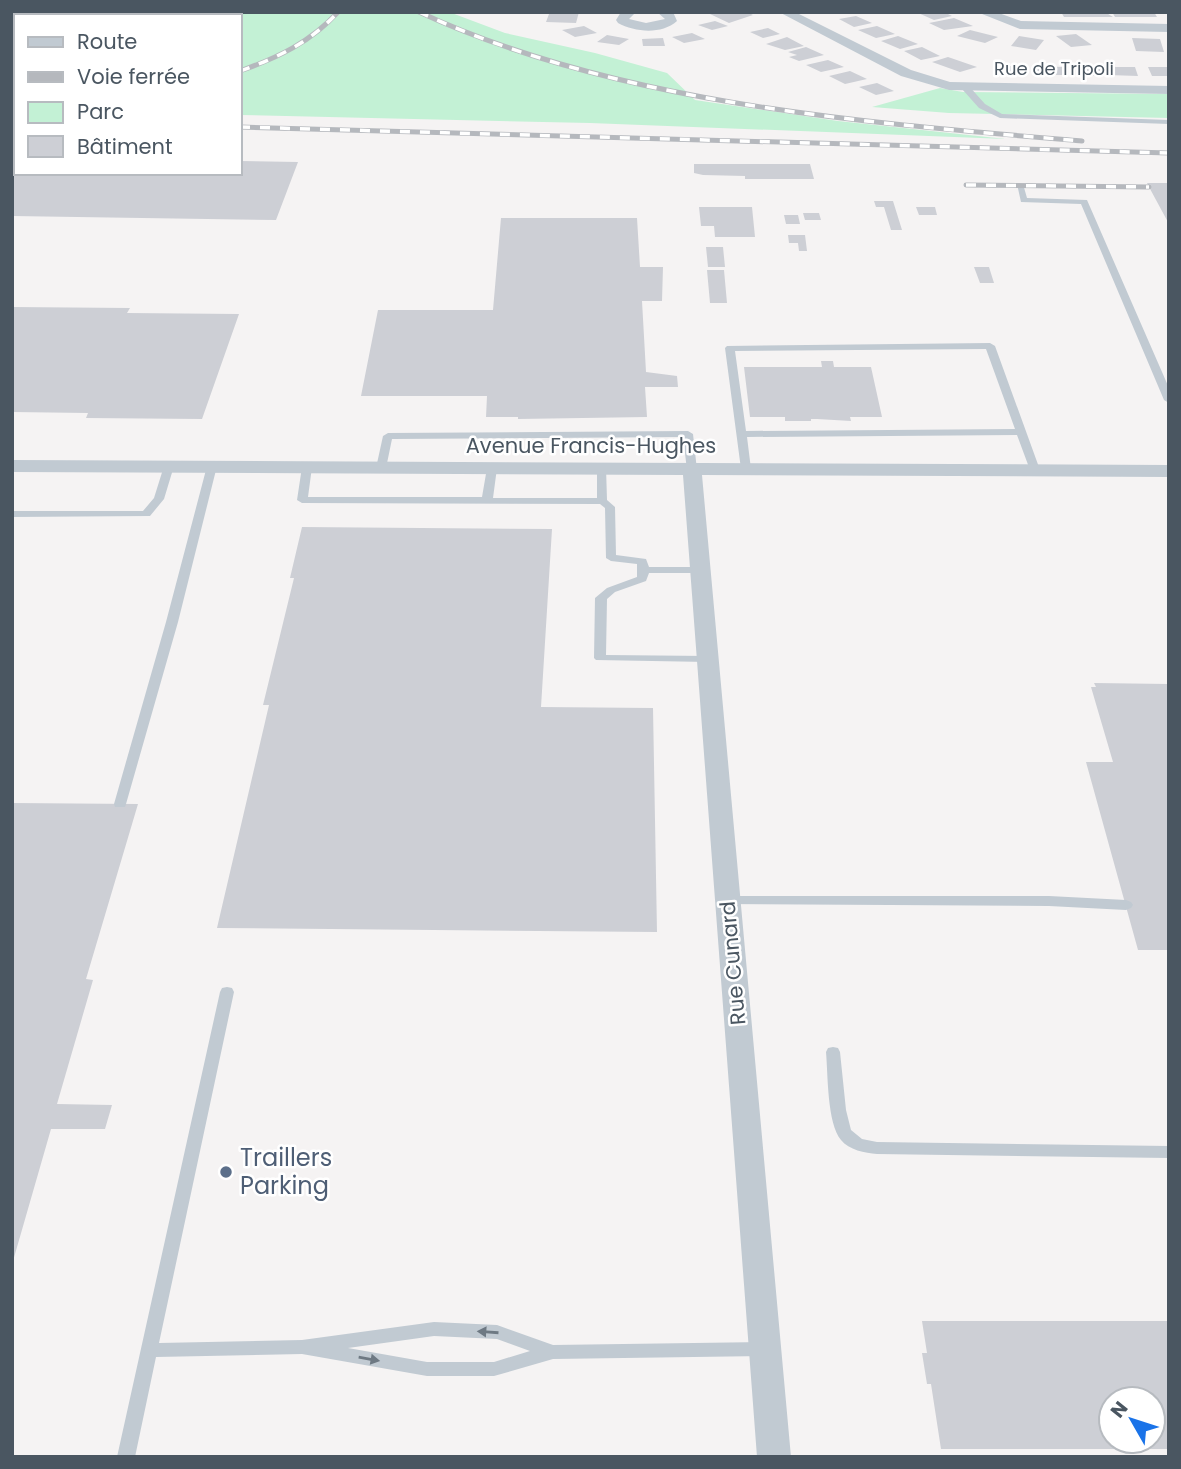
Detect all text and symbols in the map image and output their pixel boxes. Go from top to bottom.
legend [14,14,242,175]
text: Route [77,27,137,56]
street label: Rue de Tripoli [994,56,1114,81]
text: Voie ferrée [77,62,190,91]
text: Parc [77,97,124,126]
text: Bâtiment [77,132,173,161]
street label: Avenue Francis-Hughes [466,431,716,460]
street label: Rue Cunard [713,900,752,1026]
place label: Traillers Parking [240,1141,332,1202]
marker: Traillers Parking [218,1164,234,1180]
one-way arrow [477,1326,499,1337]
one-way arrow [358,1354,380,1365]
north arrow [1097,1385,1167,1455]
text: N [1104,1396,1134,1424]

